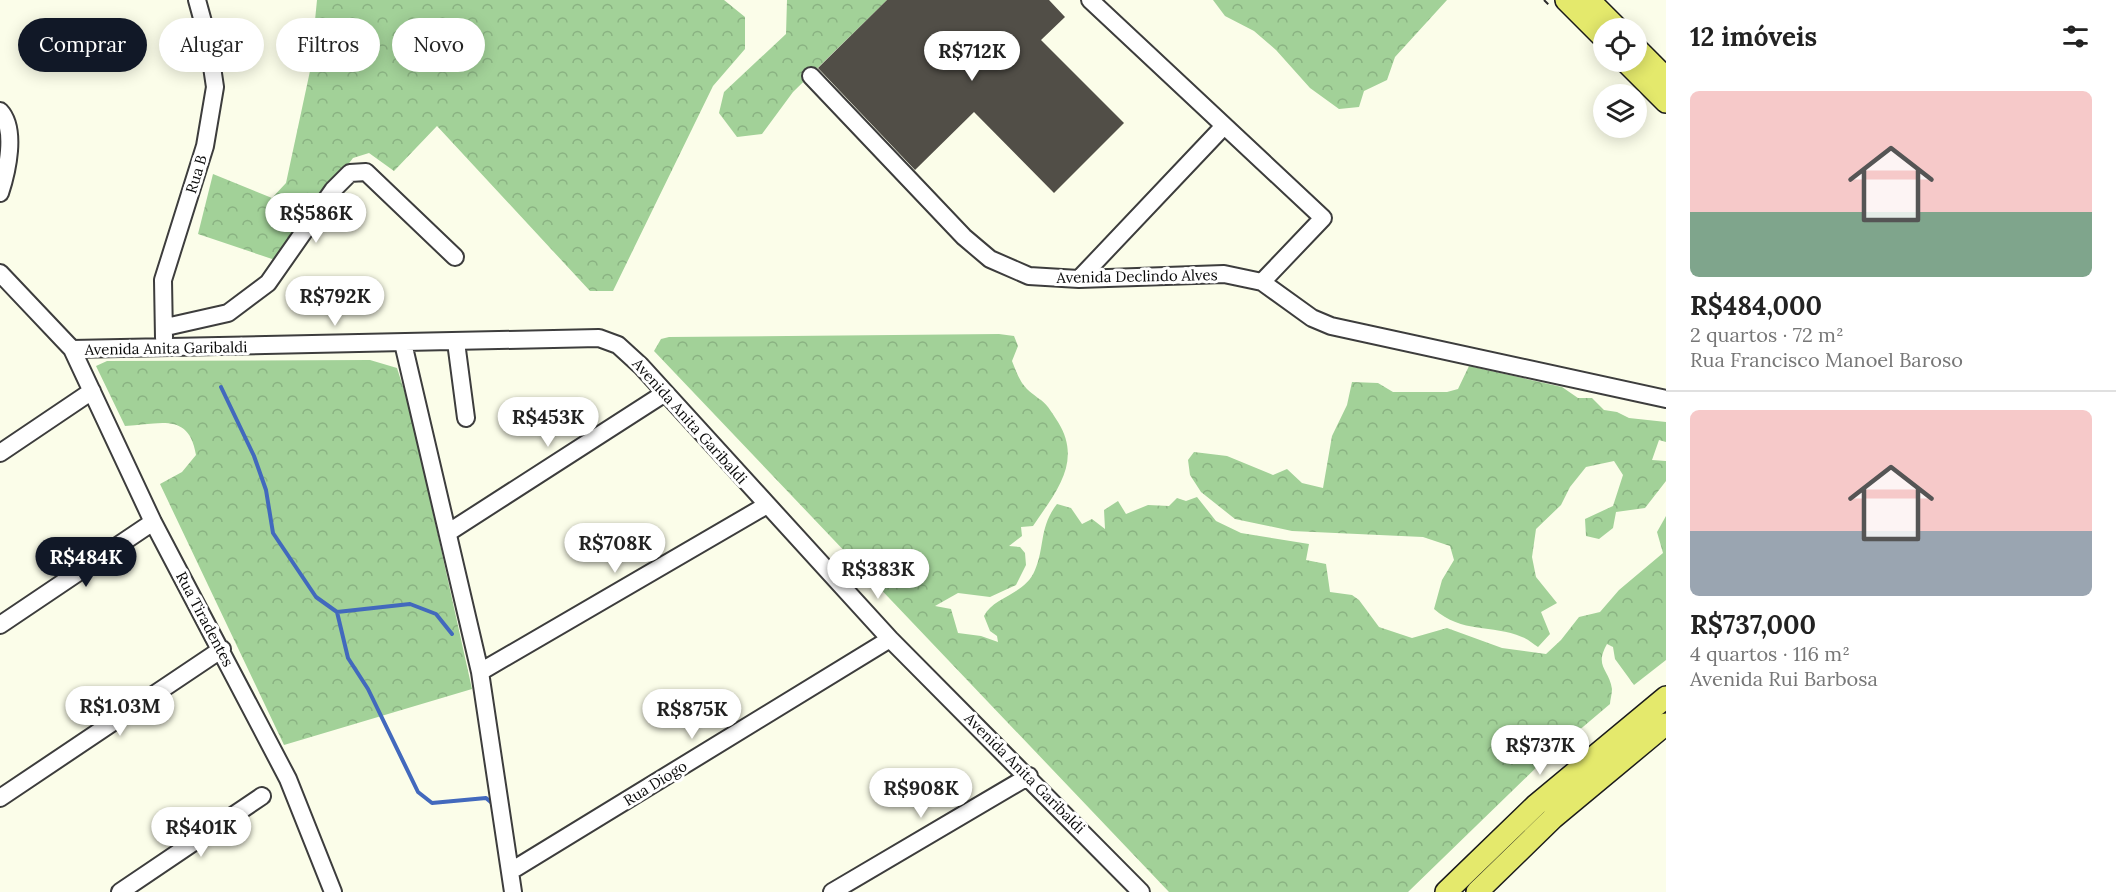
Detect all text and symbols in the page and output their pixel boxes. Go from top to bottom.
chip: Comprar [18,18,147,72]
chip: Alugar [159,18,264,72]
chip: Filtros [276,18,380,72]
chip: Novo [392,18,485,72]
map controls [1593,18,1647,138]
button: locate [1593,18,1647,72]
text: 12 imóveis [1690,20,1817,53]
icon: filters [2059,20,2092,53]
pin: R$712K [923,31,1021,82]
text: R$712K [938,38,1006,63]
button: layers [1593,84,1647,138]
icon: home [1837,130,1945,238]
street label: Rua B [181,152,211,196]
pin: R$586K [267,193,365,244]
text: R$586K [279,200,353,225]
street label: Avenida Declindo Alves [1055,265,1218,287]
pin: R$792K [286,276,384,327]
text: R$792K [299,283,371,308]
text: R$484,000 [1690,289,1822,322]
text: 2 quartos · 72 m² [1690,322,1844,347]
street label: Avenida Anita Garibaldi [83,337,248,359]
text: Rua Francisco Manoel Baroso [1690,347,1963,372]
street label: Avenida Anita Garibaldi [628,353,752,488]
pin: R$453K [499,397,597,448]
text: R$453K [512,404,584,429]
icon: home [1837,449,1945,557]
pin: R$708K [566,523,664,574]
text: R$708K [578,530,652,555]
pin: R$484K [37,537,135,588]
text: R$484K [49,544,123,569]
pin: R$383K [829,549,927,600]
text: R$383K [841,556,915,581]
street label: Rua Tiradentes [172,568,238,670]
text: R$737,000 [1690,608,1816,641]
text: 4 quartos · 116 m² [1690,641,1850,666]
text: Avenida Rui Barbosa [1690,666,1878,691]
pin: R$1.03M [65,686,175,737]
pin: R$875K [643,689,741,740]
text: R$1.03M [79,693,161,718]
text: R$875K [656,696,728,721]
street label: Avenida Anita Garibaldi [960,708,1089,837]
pin: R$737K [1491,725,1589,776]
text: R$737K [1505,732,1575,757]
street label: Rua Diogo [620,756,690,810]
pin: R$908K [872,768,970,819]
text: R$908K [883,775,959,800]
pin: R$401K [152,807,250,858]
text: R$401K [165,814,237,839]

